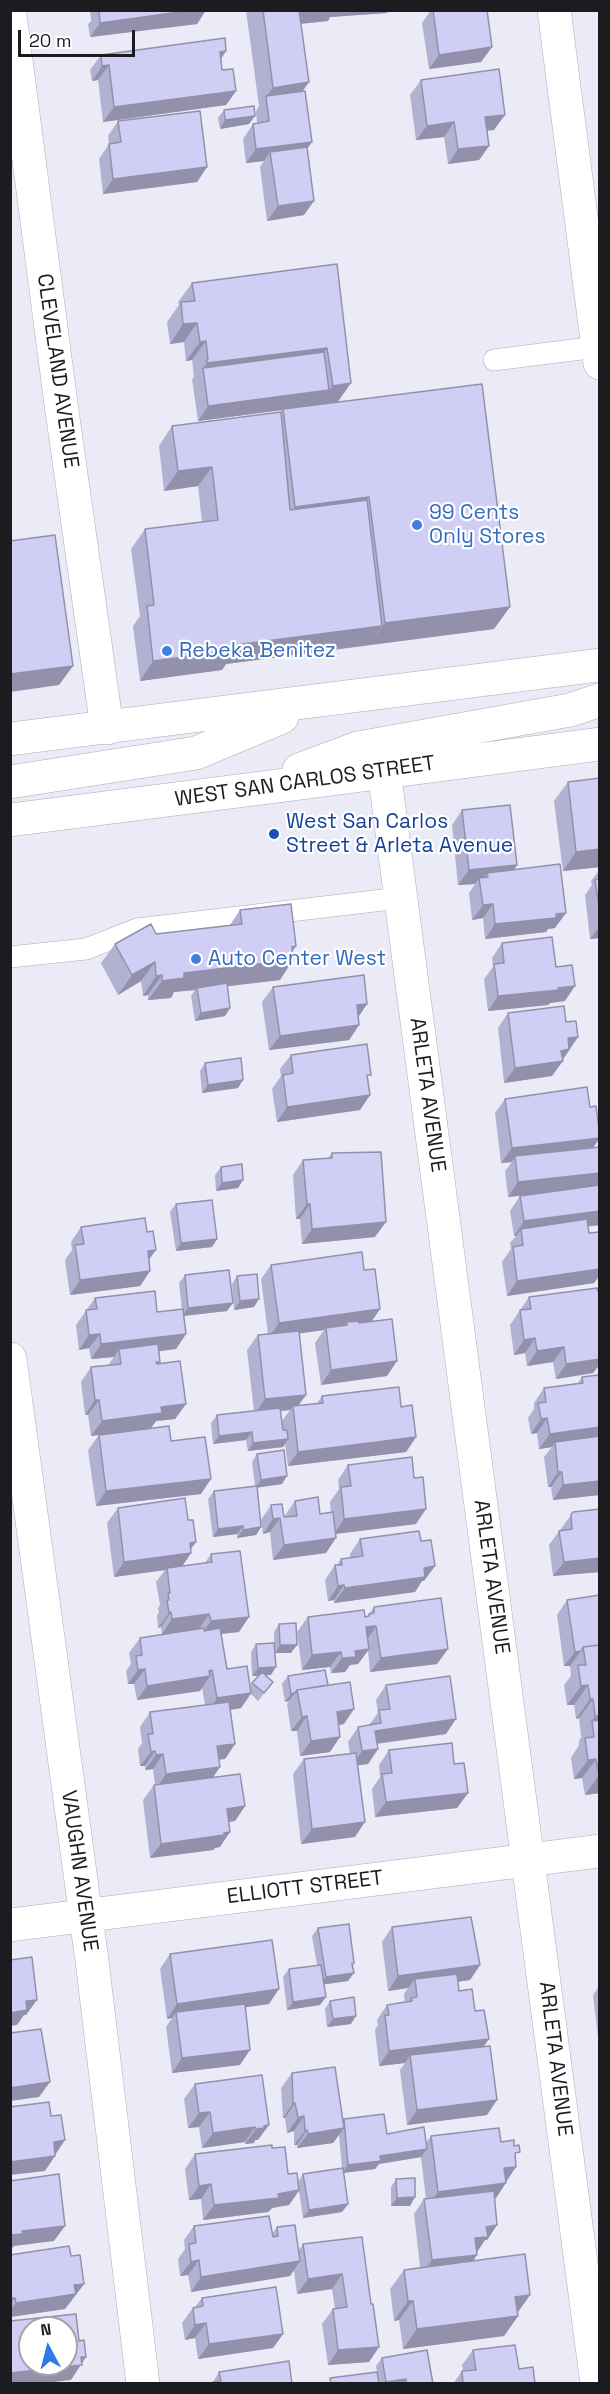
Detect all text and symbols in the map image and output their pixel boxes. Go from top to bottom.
scale bar [21,18,138,56]
text: 20 m [29,29,72,52]
street label: CLEVELAND AVENUE [31,272,83,470]
place label: 99 Cents Only Stores [429,500,545,550]
marker: 99 Cents Only Stores [410,518,424,532]
place label: Rebeka Benitez [179,638,336,664]
marker: Rebeka Benitez [160,644,174,658]
street label: WEST SAN CARLOS STREET [173,751,437,813]
place label: West San Carlos Street & Arleta Avenue [286,809,513,859]
marker: West San Carlos Street & Arleta Avenue [267,827,281,841]
place label: Auto Center West [208,946,386,972]
marker: Auto Center West [189,952,203,966]
street label: ARLETA AVENUE [404,1016,450,1174]
street label: ARLETA AVENUE [468,1498,514,1656]
street label: VAUGHN AVENUE [55,1789,103,1953]
street label: ELLIOTT STREET [225,1866,385,1910]
street label: ARLETA AVENUE [533,1980,577,2138]
north arrow [18,2316,78,2376]
text: N [39,2319,53,2341]

